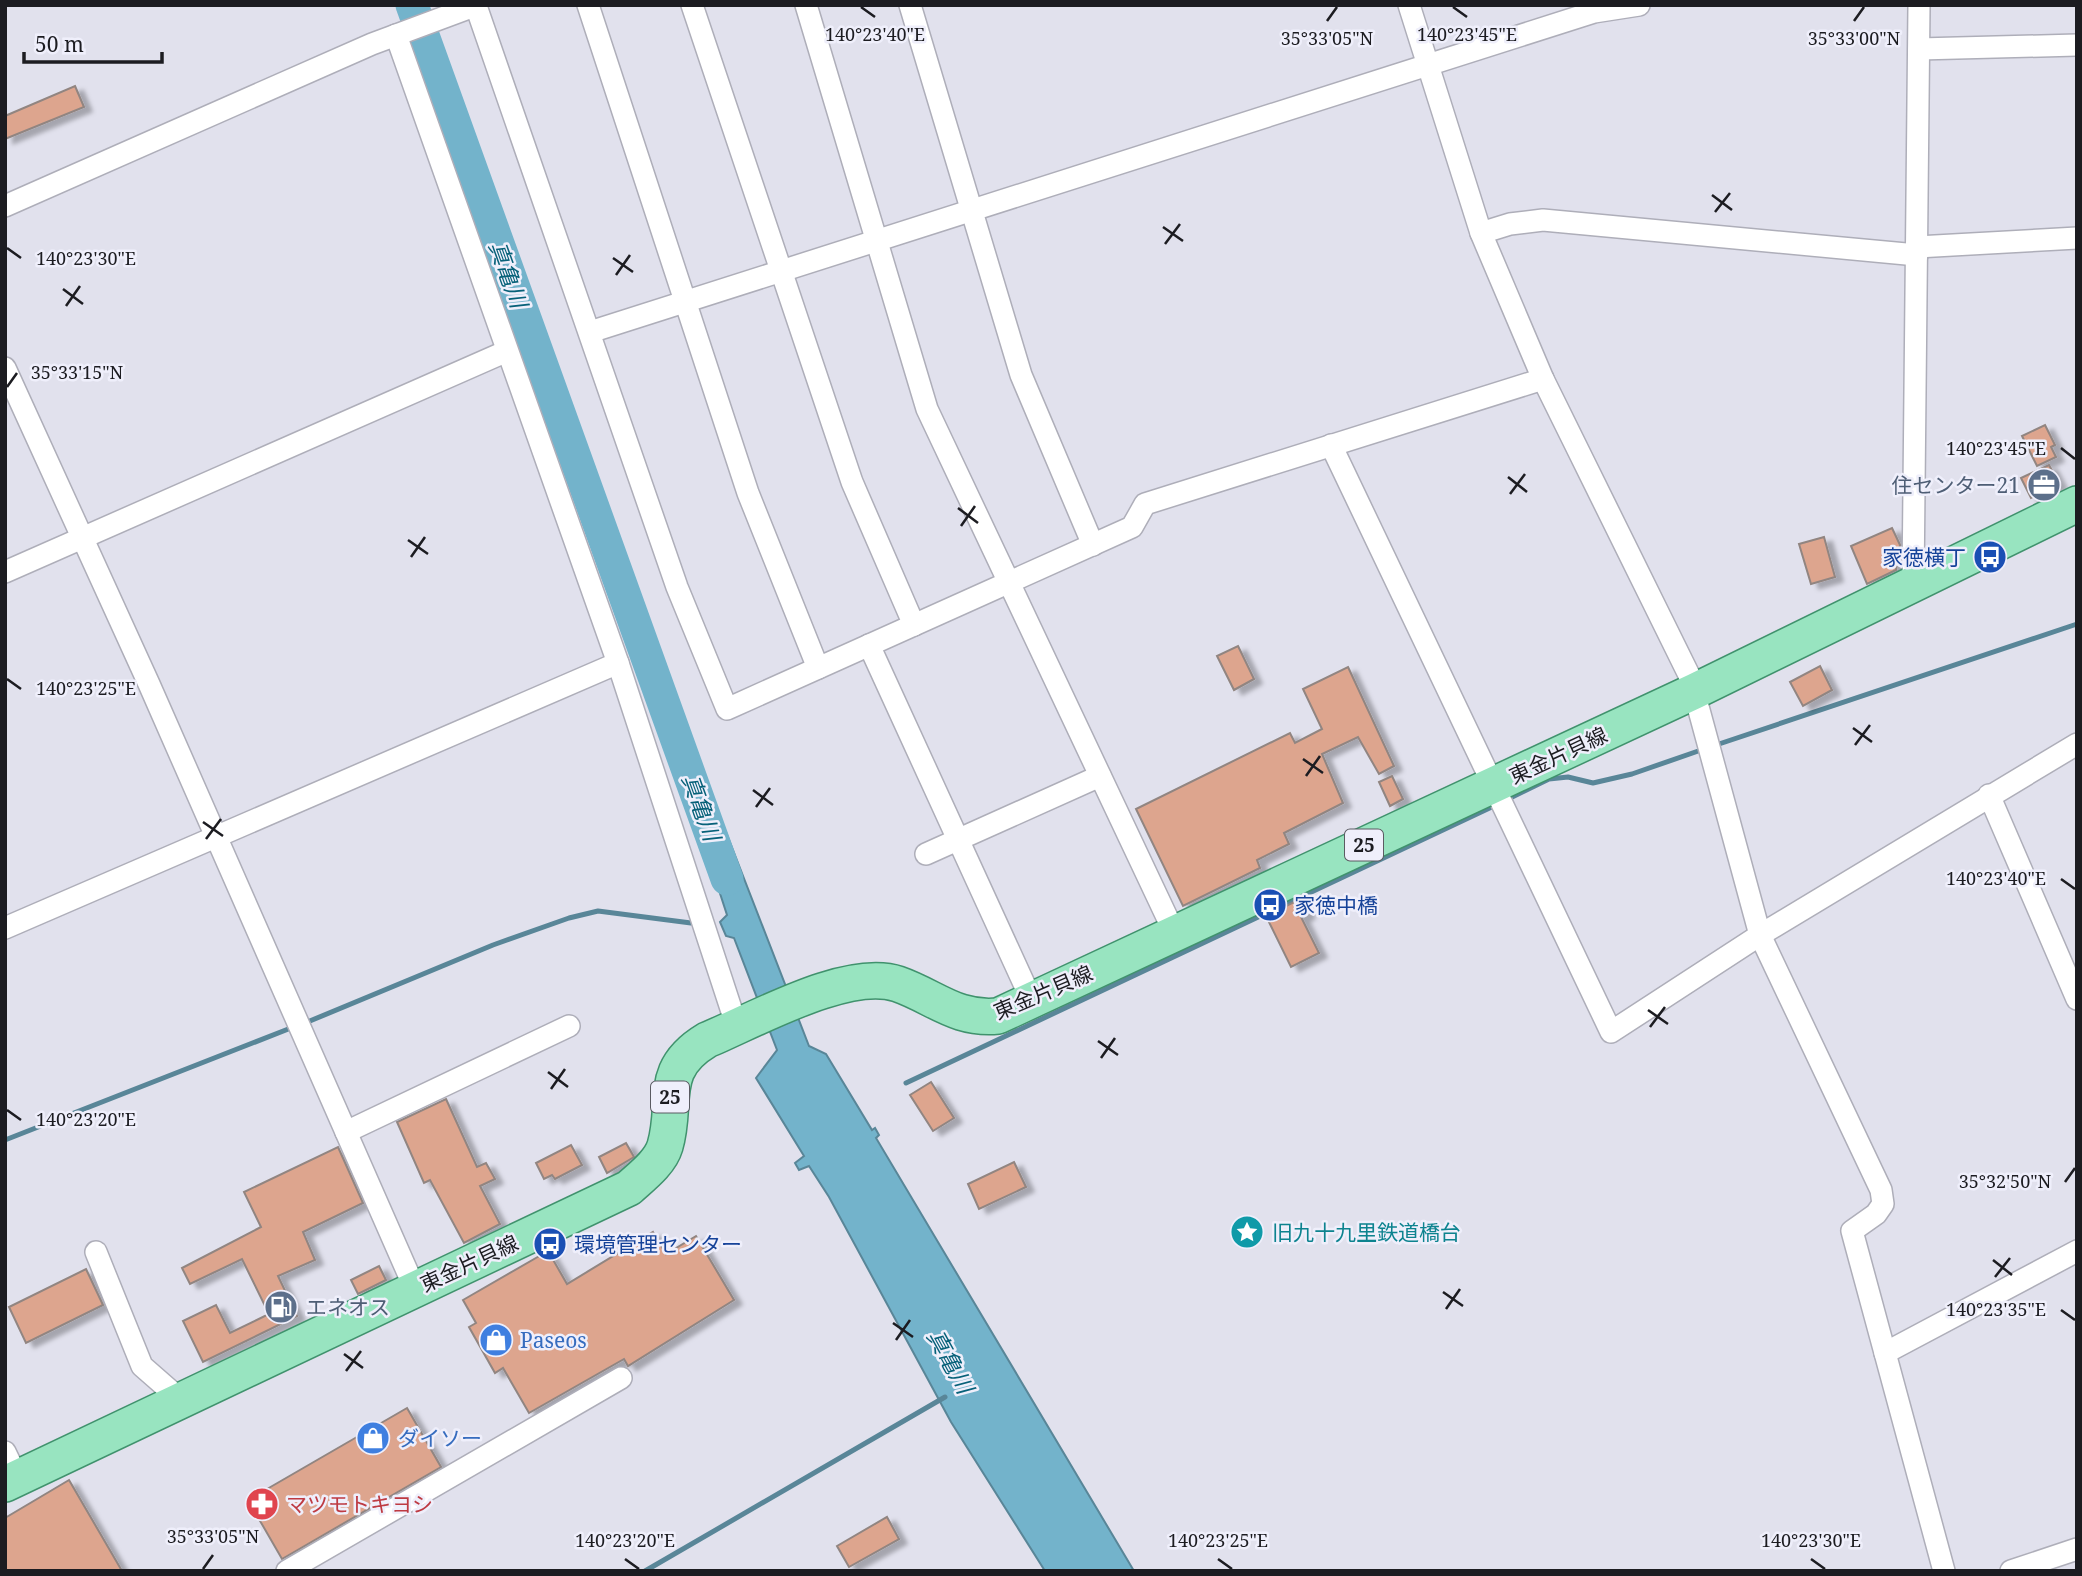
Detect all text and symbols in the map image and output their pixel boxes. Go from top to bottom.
scale bar [24,21,163,65]
text: 140°23'40"E [825,22,925,46]
text: 140°23'45"E [1417,22,1517,46]
text: 35°33'05"N [1281,26,1374,50]
text: 35°33'00"N [1808,26,1901,50]
text: 50 m [35,30,84,58]
water label: 真亀川 [482,236,537,315]
text: 140°23'30"E [36,246,136,270]
text: 35°33'15"N [31,360,124,384]
text: 140°23'45"E [1946,436,2046,460]
office icon: 住センター21 [2025,466,2063,504]
place label: 住センター21 [1892,471,2020,499]
bus stop icon: 家徳横丁 [1971,538,2009,576]
place label: 家徳横丁 [1882,543,1966,571]
text: 140°23'25"E [36,676,136,700]
street label: 東金片貝線 [1505,720,1611,790]
water label: 真亀川 [675,769,730,848]
road number: 25 [1345,830,1383,860]
text: 140°23'40"E [1946,866,2046,890]
bus stop icon: 家徳中橋 [1251,886,1289,924]
place label: 家徳中橋 [1294,891,1378,919]
street label: 東金片貝線 [989,959,1097,1025]
road number: 25 [651,1082,689,1112]
text: 140°23'20"E [36,1107,136,1131]
text: 35°32'50"N [1959,1169,2052,1193]
place icon: 旧九十九里鉄道橋台 [1228,1213,1266,1251]
place label: 旧九十九里鉄道橋台 [1272,1218,1461,1246]
bus stop icon: 環境管理センター [531,1225,569,1263]
street label: 東金片貝線 [416,1228,522,1298]
place label: 環境管理センター [574,1230,742,1258]
fuel station icon: エネオス [262,1288,300,1326]
place label: エネオス [306,1293,390,1321]
text: 140°23'35"E [1946,1297,2046,1321]
shop icon: Paseos [477,1321,515,1359]
water label: 真亀川 [920,1323,983,1402]
place label: Paseos [520,1326,587,1354]
shop icon: ダイソー [354,1419,392,1457]
place label: ダイソー [398,1424,482,1452]
pharmacy icon: マツモトキヨシ [243,1485,281,1523]
place label: マツモトキヨシ [286,1490,433,1518]
text: 35°33'05"N [167,1524,260,1548]
text: 140°23'20"E [575,1528,675,1552]
text: 140°23'25"E [1168,1528,1268,1552]
text: 140°23'30"E [1761,1528,1861,1552]

